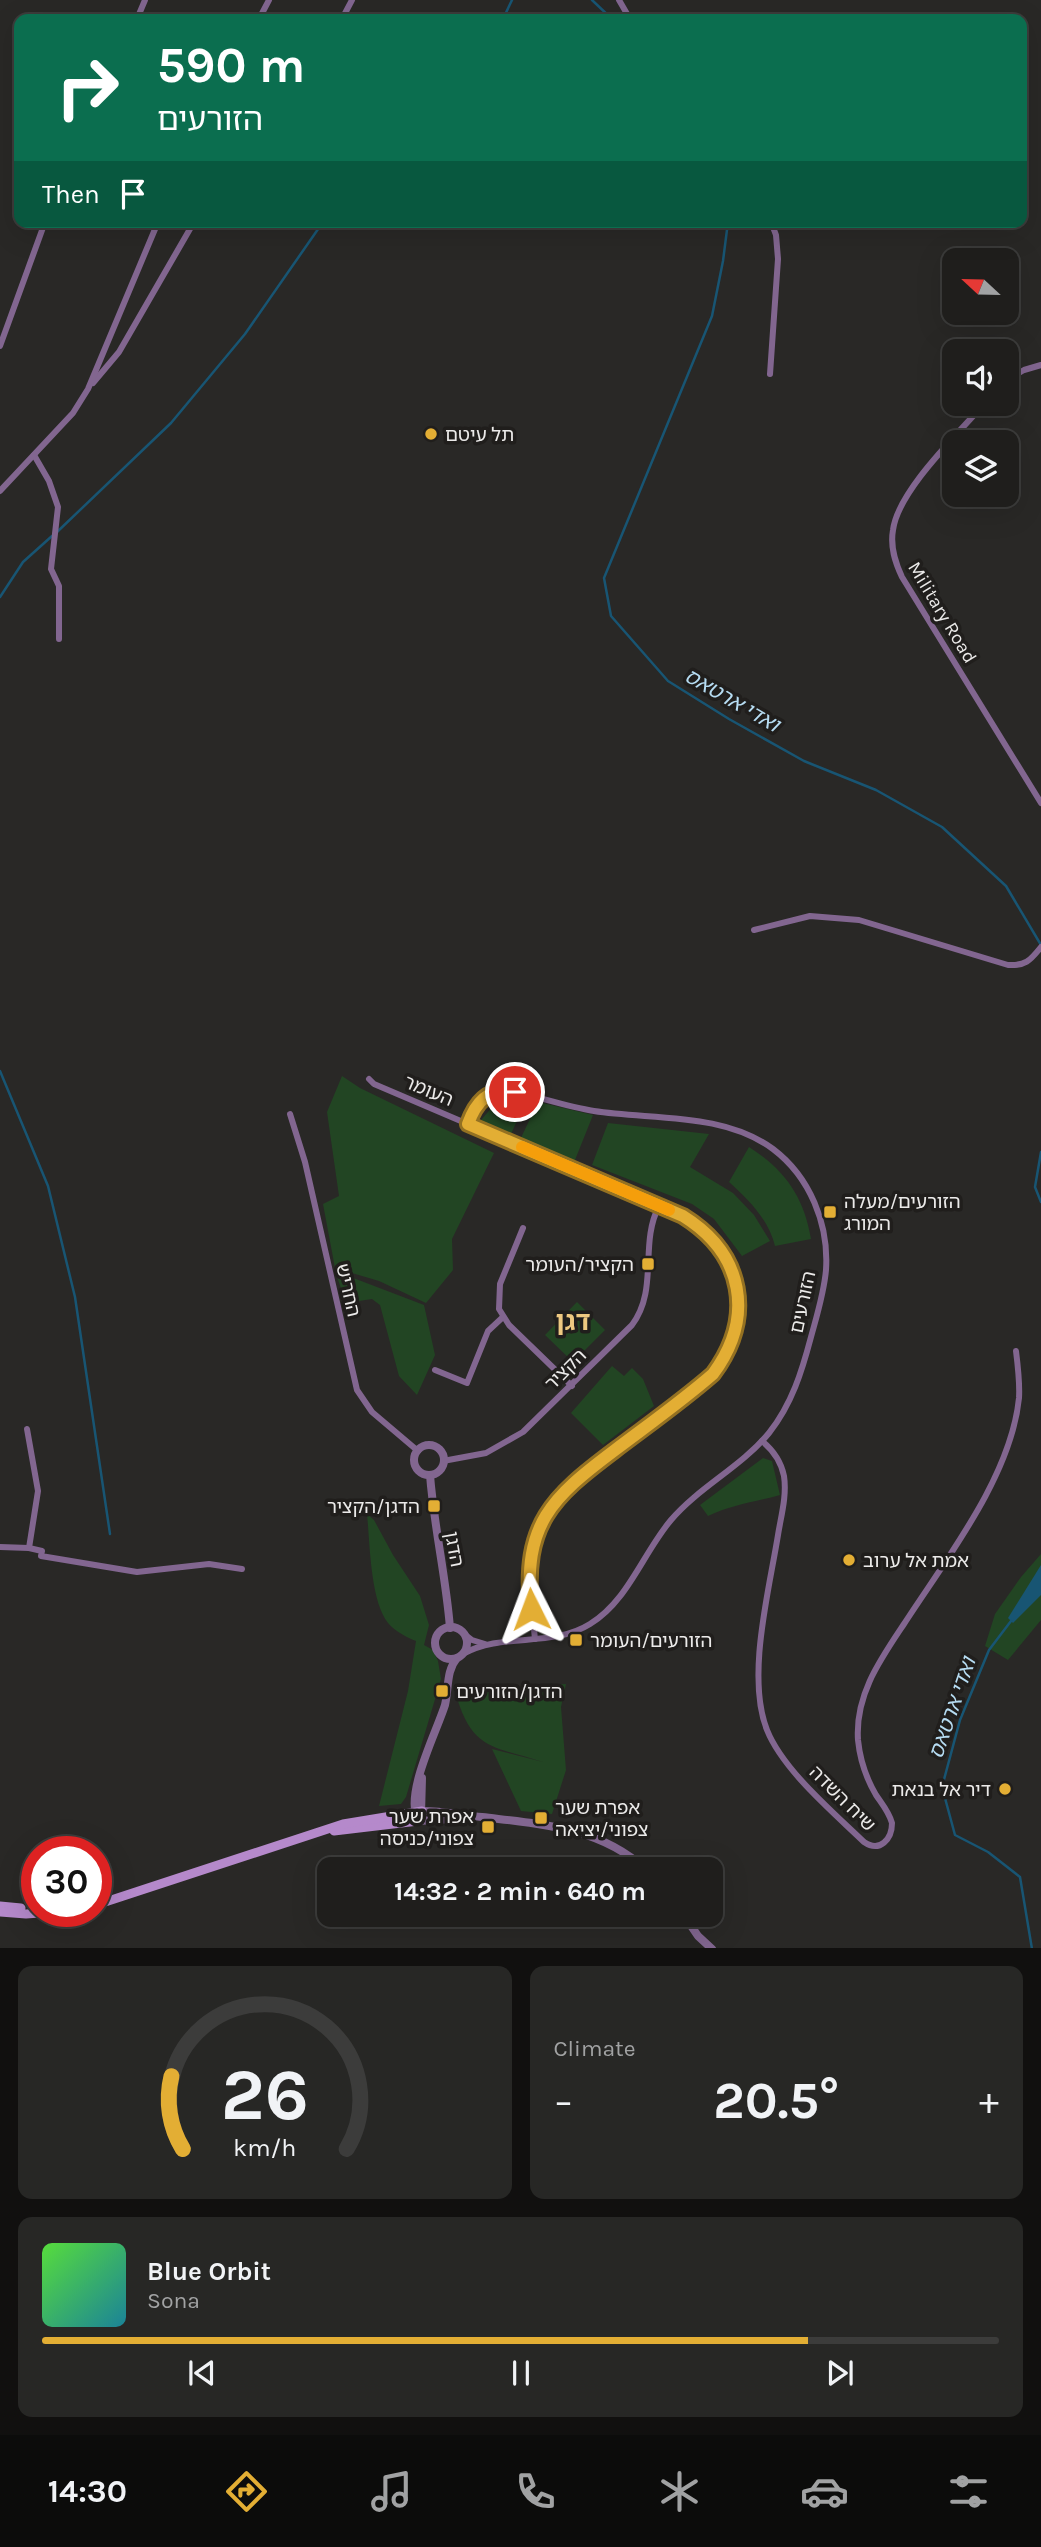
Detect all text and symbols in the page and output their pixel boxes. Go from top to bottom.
text: 590 m [157,37,305,94]
icon: right [42,42,133,133]
text: הזורעים [157,101,263,138]
icon: arrive [114,175,152,213]
text: Then [42,179,100,210]
north arrow [942,248,1018,326]
map controls [942,248,1019,507]
button: sound [942,339,1019,416]
place label: תל עיטם [445,424,514,446]
marker: תל עיטם [423,426,439,442]
button: layers [942,430,1019,507]
street label: Military Road [903,558,981,667]
water label: ואדי ארטאס [680,663,785,738]
pin [485,1062,545,1122]
street label: העומר [401,1071,457,1111]
icon: arrive [496,1073,534,1111]
place label: הזורעים/מעלה המורג [844,1191,961,1235]
marker: הזורעים/מעלה המורג [822,1204,838,1220]
place label: הקציר/העומר [525,1254,634,1276]
marker: הקציר/העומר [640,1256,656,1272]
street label: החריש [331,1261,365,1319]
street label: הזורעים [786,1269,820,1335]
district label: דגן [556,1306,591,1337]
street label: הקציר [541,1345,591,1395]
place label: הדגן/הקציר [327,1496,420,1518]
marker: הדגן/הקציר [426,1498,442,1514]
street label: הדגן [440,1530,468,1569]
place label: אמת אל ערוב [863,1550,969,1572]
marker: אמת אל ערוב [841,1552,857,1568]
position arrow [494,1572,568,1646]
place label: הזורעים/העומר [590,1630,713,1652]
marker: הזורעים/העומר [568,1632,584,1648]
water label: ואדי ארטאס [923,1653,981,1762]
place label: הדגן/הזורעים [456,1681,563,1703]
marker: הדגן/הזורעים [434,1683,450,1699]
street label: שיח השדה [805,1761,880,1836]
place label: דיר אל בנאת [892,1779,991,1801]
marker: דיר אל בנאת [997,1781,1013,1797]
place label: אפרת שער צפוני/יציאה [555,1797,648,1841]
place label: אפרת שער צפוני/כניסה [380,1806,474,1850]
marker: אפרת שער צפוני/יציאה [533,1810,549,1826]
marker: אפרת שער צפוני/כניסה [480,1819,496,1835]
speed limit sign: 30 [21,1836,112,1927]
text: 14:32 · 2 min · 640 m [394,1876,646,1907]
text: Climate [554,2035,636,2062]
text: 26 [221,2052,309,2137]
text: 20.5° [713,2070,839,2131]
text: − [554,2079,573,2124]
text: + [979,2079,999,2124]
text: km/h [233,2132,296,2161]
text: Blue Orbit [147,2256,271,2287]
text: Sona [147,2287,200,2314]
icon: previous [183,2354,221,2392]
icon: pause [502,2354,540,2392]
icon: next [821,2354,859,2392]
icon: directions [222,2467,271,2516]
icon: music [367,2467,416,2516]
icon: phone [511,2467,560,2516]
icon: climate [655,2467,704,2516]
icon: car [800,2467,849,2516]
icon: filters [944,2467,993,2516]
text: 14:30 [48,2473,127,2510]

